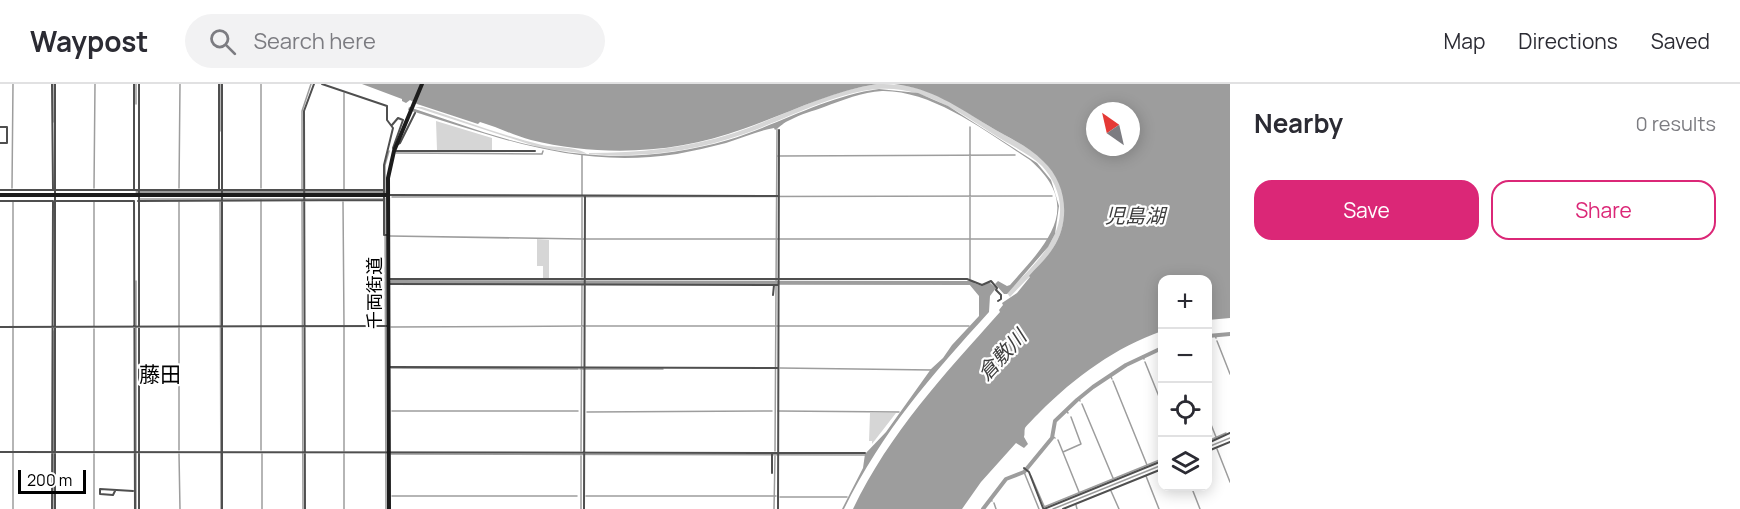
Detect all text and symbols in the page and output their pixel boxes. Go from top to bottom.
search box [185,14,605,68]
text: Waypost [30,22,149,60]
icon: search [206,25,239,58]
text: Search here [254,26,376,56]
text: Map [1444,27,1485,55]
text: Directions [1518,27,1618,55]
text: Saved [1651,27,1710,55]
north arrow [1086,102,1140,156]
text: Nearby [1254,105,1343,141]
text: 0 results [1636,110,1716,137]
button: Save [1254,180,1479,240]
button: Share [1491,180,1716,240]
water label: 児島湖 [1105,202,1168,229]
street label: 千両街道 [362,257,386,329]
map controls [1158,275,1212,491]
button: + [1158,275,1212,329]
water label: 倉敷川 [971,322,1033,386]
button: − [1158,329,1212,383]
district label: 藤田 [139,360,181,388]
button: locate [1158,383,1212,437]
button: layers [1158,437,1212,491]
scale bar [18,467,86,494]
text: 200 m [27,469,72,491]

